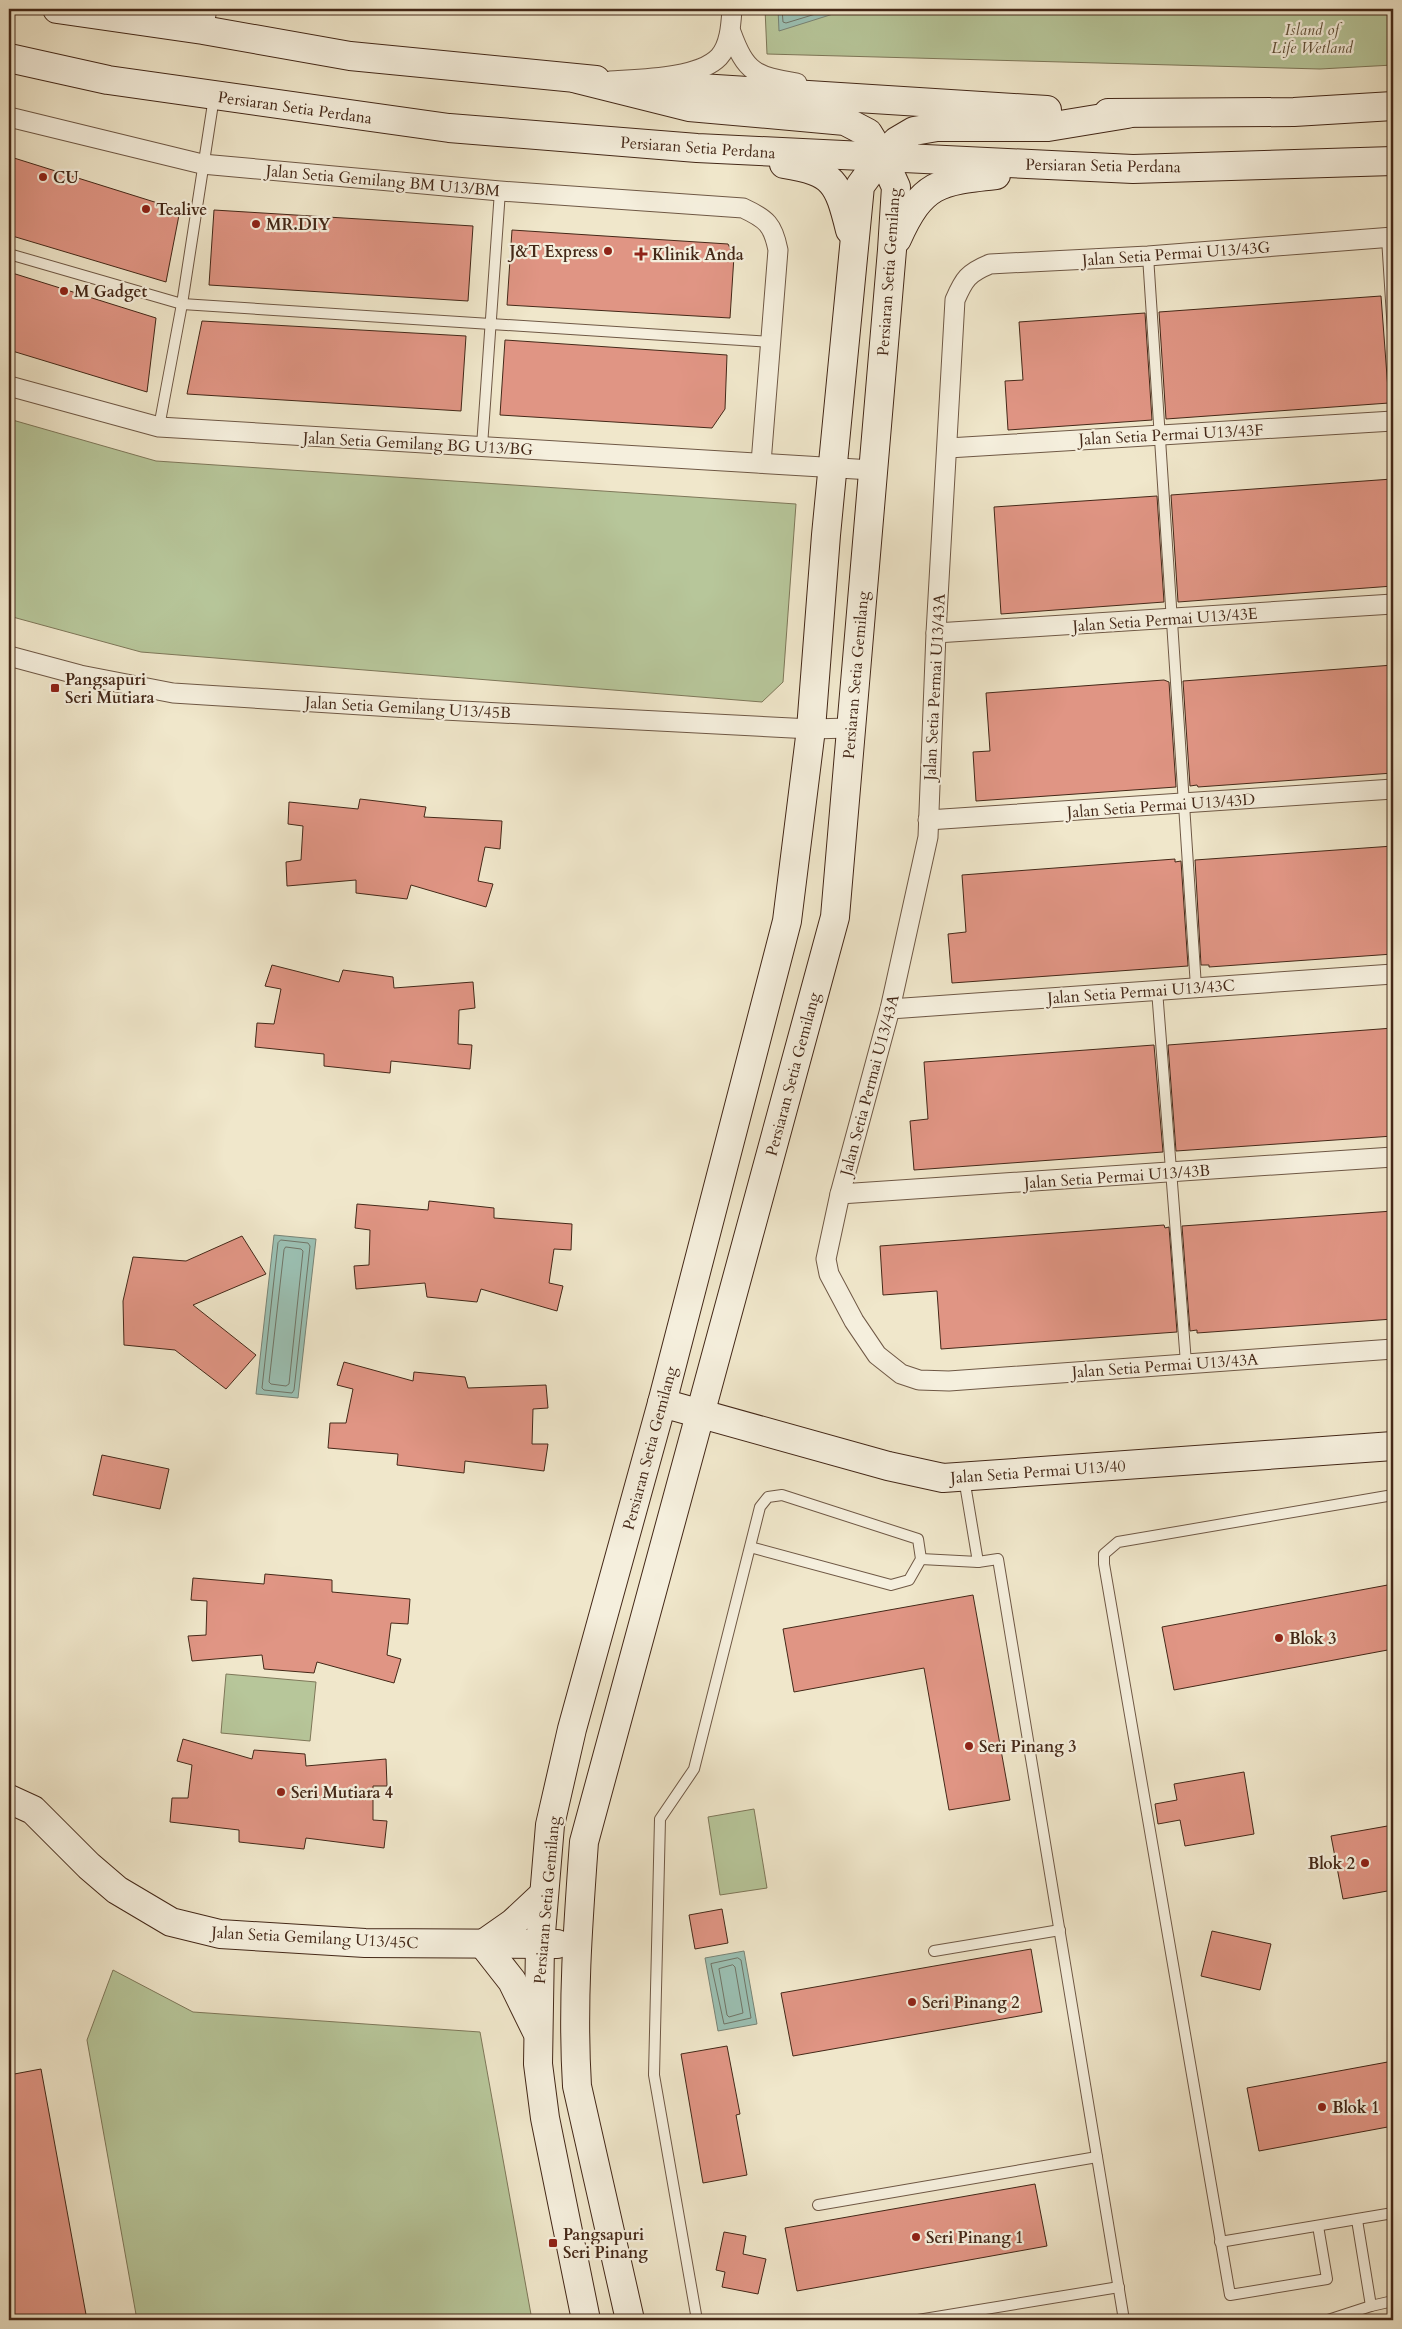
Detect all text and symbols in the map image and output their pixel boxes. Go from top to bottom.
park label: Island of Life Wetland [1271,19,1354,59]
street label: Persiaran Setia Perdana [216,86,373,130]
street label: Persiaran Setia Perdana [620,132,776,164]
street label: Persiaran Setia Perdana [1025,154,1181,178]
street label: Jalan Setia Gemilang BM U13/BM [263,160,501,202]
place label: CU [53,167,78,189]
marker: CU [37,171,49,183]
street label: Persiaran Setia Gemilang [872,187,906,357]
place label: Tealive [156,199,207,221]
marker: Tealive [140,203,152,215]
place label: MR.DIY [266,214,331,236]
marker: MR.DIY [250,218,262,230]
street label: Jalan Setia Permai U13/43G [1079,236,1271,272]
place label: J&T Express [508,241,598,263]
place label: Klinik Anda [652,244,744,266]
marker: J&T Express [602,245,614,257]
marker: Klinik Anda [634,247,648,261]
place label: M Gadget [74,281,147,303]
marker: M Gadget [58,285,70,297]
street label: Jalan Setia Permai U13/43F [1076,419,1264,451]
street label: Jalan Setia Gemilang BG U13/BG [300,427,534,461]
street label: Persiaran Setia Gemilang [838,590,874,760]
street label: Jalan Setia Permai U13/43A [919,593,951,783]
street label: Jalan Setia Permai U13/43E [1070,603,1258,638]
place label: Pangsapuri Seri Mutiara [65,669,155,709]
marker: Pangsapuri Seri Mutiara [49,682,61,694]
street label: Jalan Setia Gemilang U13/45B [303,692,511,724]
street label: Jalan Setia Permai U13/43D [1064,788,1256,824]
street label: Jalan Setia Permai U13/43C [1045,974,1236,1010]
street label: Persiaran Setia Gemilang [761,990,825,1159]
street label: Jalan Setia Permai U13/43A [835,992,905,1180]
street label: Jalan Setia Permai U13/43B [1021,1160,1211,1195]
street label: Jalan Setia Permai U13/43A [1069,1348,1260,1384]
street label: Persiaran Setia Gemilang [618,1364,682,1533]
street label: Jalan Setia Permai U13/40 [948,1455,1126,1489]
place label: Blok 3 [1289,1628,1336,1650]
marker: Blok 3 [1273,1632,1285,1644]
place label: Seri Pinang 3 [979,1736,1076,1758]
marker: Seri Pinang 3 [963,1740,975,1752]
place label: Seri Mutiara 4 [291,1782,393,1804]
marker: Seri Mutiara 4 [275,1786,287,1798]
street label: Persiaran Setia Gemilang [529,1815,565,1985]
place label: Blok 2 [1308,1853,1355,1875]
marker: Blok 2 [1359,1857,1371,1869]
street label: Jalan Setia Gemilang U13/45C [209,1921,419,1954]
place label: Seri Pinang 2 [922,1992,1019,2014]
marker: Seri Pinang 2 [906,1996,918,2008]
place label: Blok 1 [1332,2097,1379,2119]
marker: Blok 1 [1316,2101,1328,2113]
place label: Pangsapuri Seri Pinang [563,2224,648,2264]
place label: Seri Pinang 1 [926,2227,1023,2249]
marker: Seri Pinang 1 [910,2231,922,2243]
marker: Pangsapuri Seri Pinang [547,2237,559,2249]

